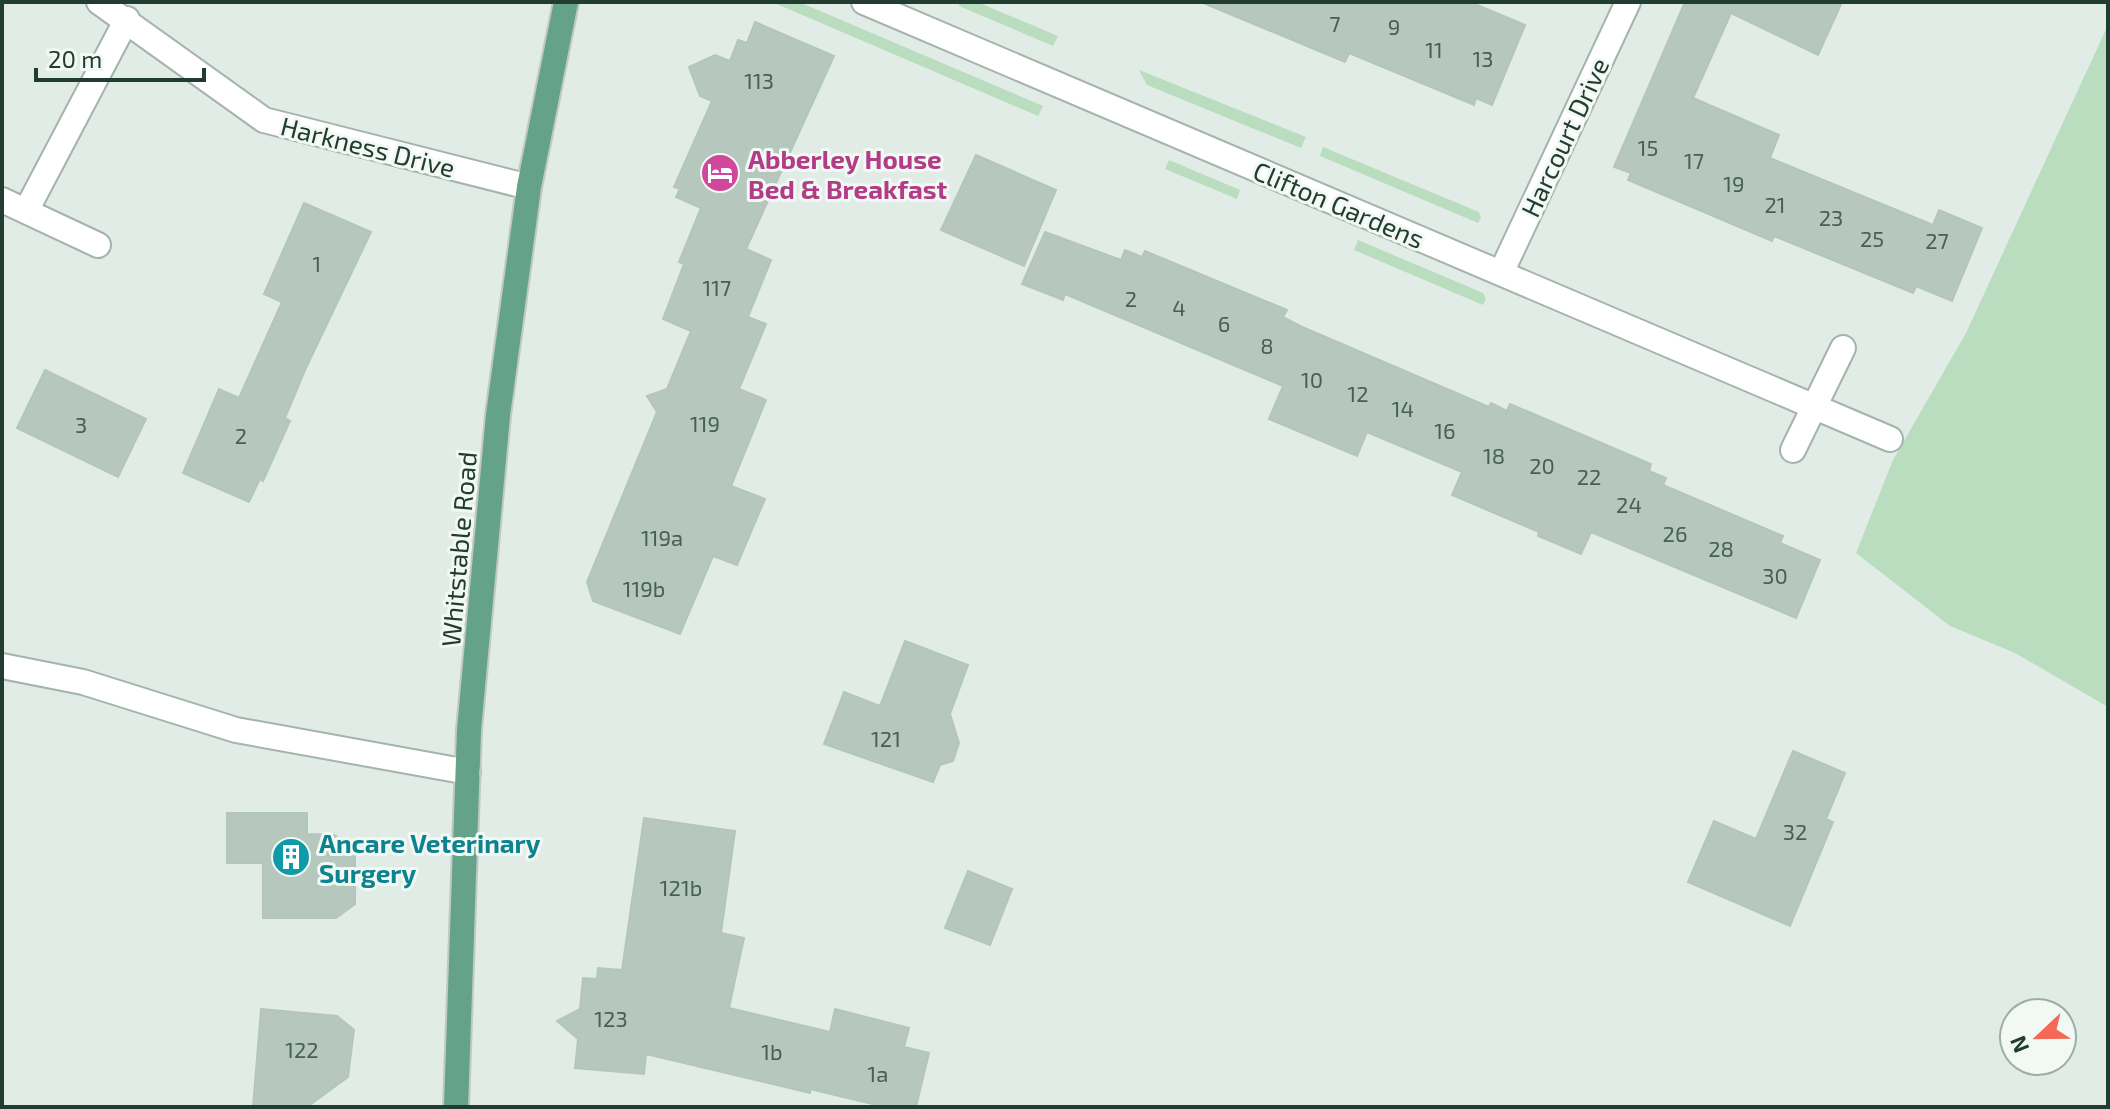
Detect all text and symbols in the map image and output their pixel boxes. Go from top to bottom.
house number: 7 [1329,10,1341,36]
house number: 9 [1388,13,1400,39]
scale bar [36,32,204,82]
house number: 11 [1425,36,1443,62]
text: 20 m [48,44,102,73]
house number: 13 [1473,45,1494,71]
street label: Harcourt Drive [1514,53,1614,221]
house number: 113 [744,67,774,93]
street label: Harkness Drive [278,109,458,183]
house number: 15 [1638,134,1658,160]
place label: Abberley House Bed & Breakfast [748,143,948,204]
house number: 17 [1684,147,1704,173]
hotel icon: Abberley House Bed & Breakfast [699,152,741,194]
street label: Clifton Gardens [1249,154,1429,254]
house number: 19 [1723,170,1745,196]
house number: 21 [1764,191,1786,217]
house number: 23 [1819,204,1843,230]
house number: 25 [1860,225,1884,251]
house number: 27 [1925,227,1949,253]
house number: 1 [313,250,321,276]
house number: 117 [703,274,731,300]
house number: 2 [1125,285,1137,311]
house number: 4 [1172,294,1186,320]
house number: 6 [1218,310,1230,336]
house number: 8 [1260,332,1274,358]
house number: 10 [1301,366,1323,392]
house number: 12 [1347,380,1369,406]
house number: 14 [1392,395,1414,421]
house number: 119 [690,410,720,436]
house number: 3 [75,411,87,437]
house number: 16 [1434,417,1456,443]
house number: 2 [235,422,247,448]
house number: 18 [1483,442,1505,468]
street label: Whitstable Road [434,450,482,648]
house number: 20 [1529,452,1555,478]
house number: 22 [1577,463,1601,489]
house number: 24 [1616,491,1642,517]
house number: 26 [1663,520,1687,546]
house number: 119a [641,524,683,550]
house number: 28 [1708,535,1734,561]
house number: 30 [1762,562,1788,588]
house number: 119b [623,575,665,601]
house number: 121 [871,725,901,751]
house number: 32 [1783,818,1807,844]
place label: Ancare Veterinary Surgery [319,827,541,889]
building icon: Ancare Veterinary Surgery [270,836,312,878]
house number: 121b [660,874,702,900]
north arrow [1998,997,2078,1077]
house number: 123 [594,1005,628,1031]
text: N [2003,1033,2034,1057]
house number: 122 [285,1036,319,1062]
house number: 1b [761,1038,783,1064]
house number: 1a [868,1060,888,1086]

